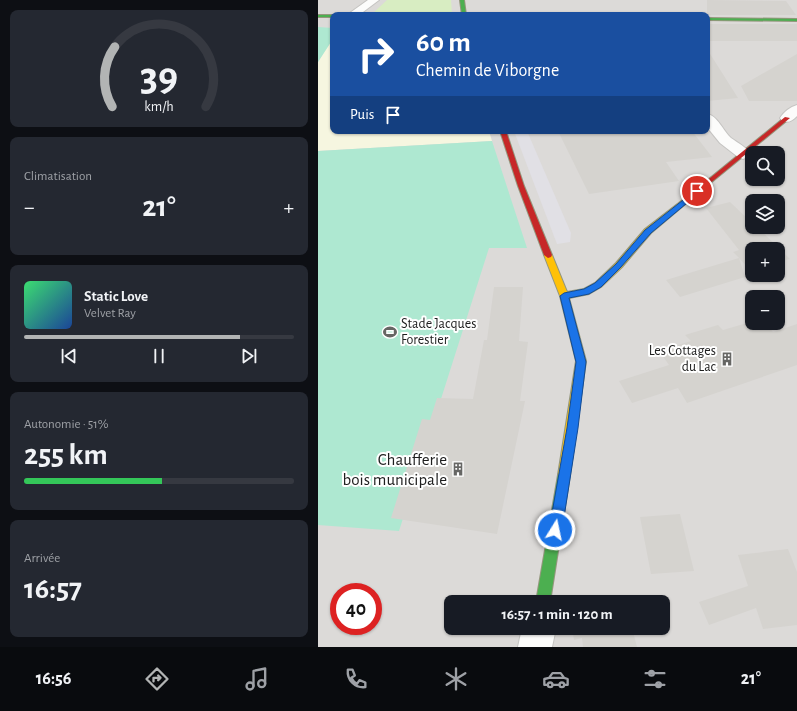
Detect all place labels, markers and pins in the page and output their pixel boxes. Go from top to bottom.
pin [680,174,714,208]
place label: Stade Jacques Forestier [401,317,476,347]
sports icon: Stade Jacques Forestier [382,324,398,340]
place label: Les Cottages du Lac [649,344,717,374]
building icon: Les Cottages du Lac [719,351,735,367]
place label: Chaufferie bois municipale [343,451,447,488]
building icon: Chaufferie bois municipale [450,461,466,477]

